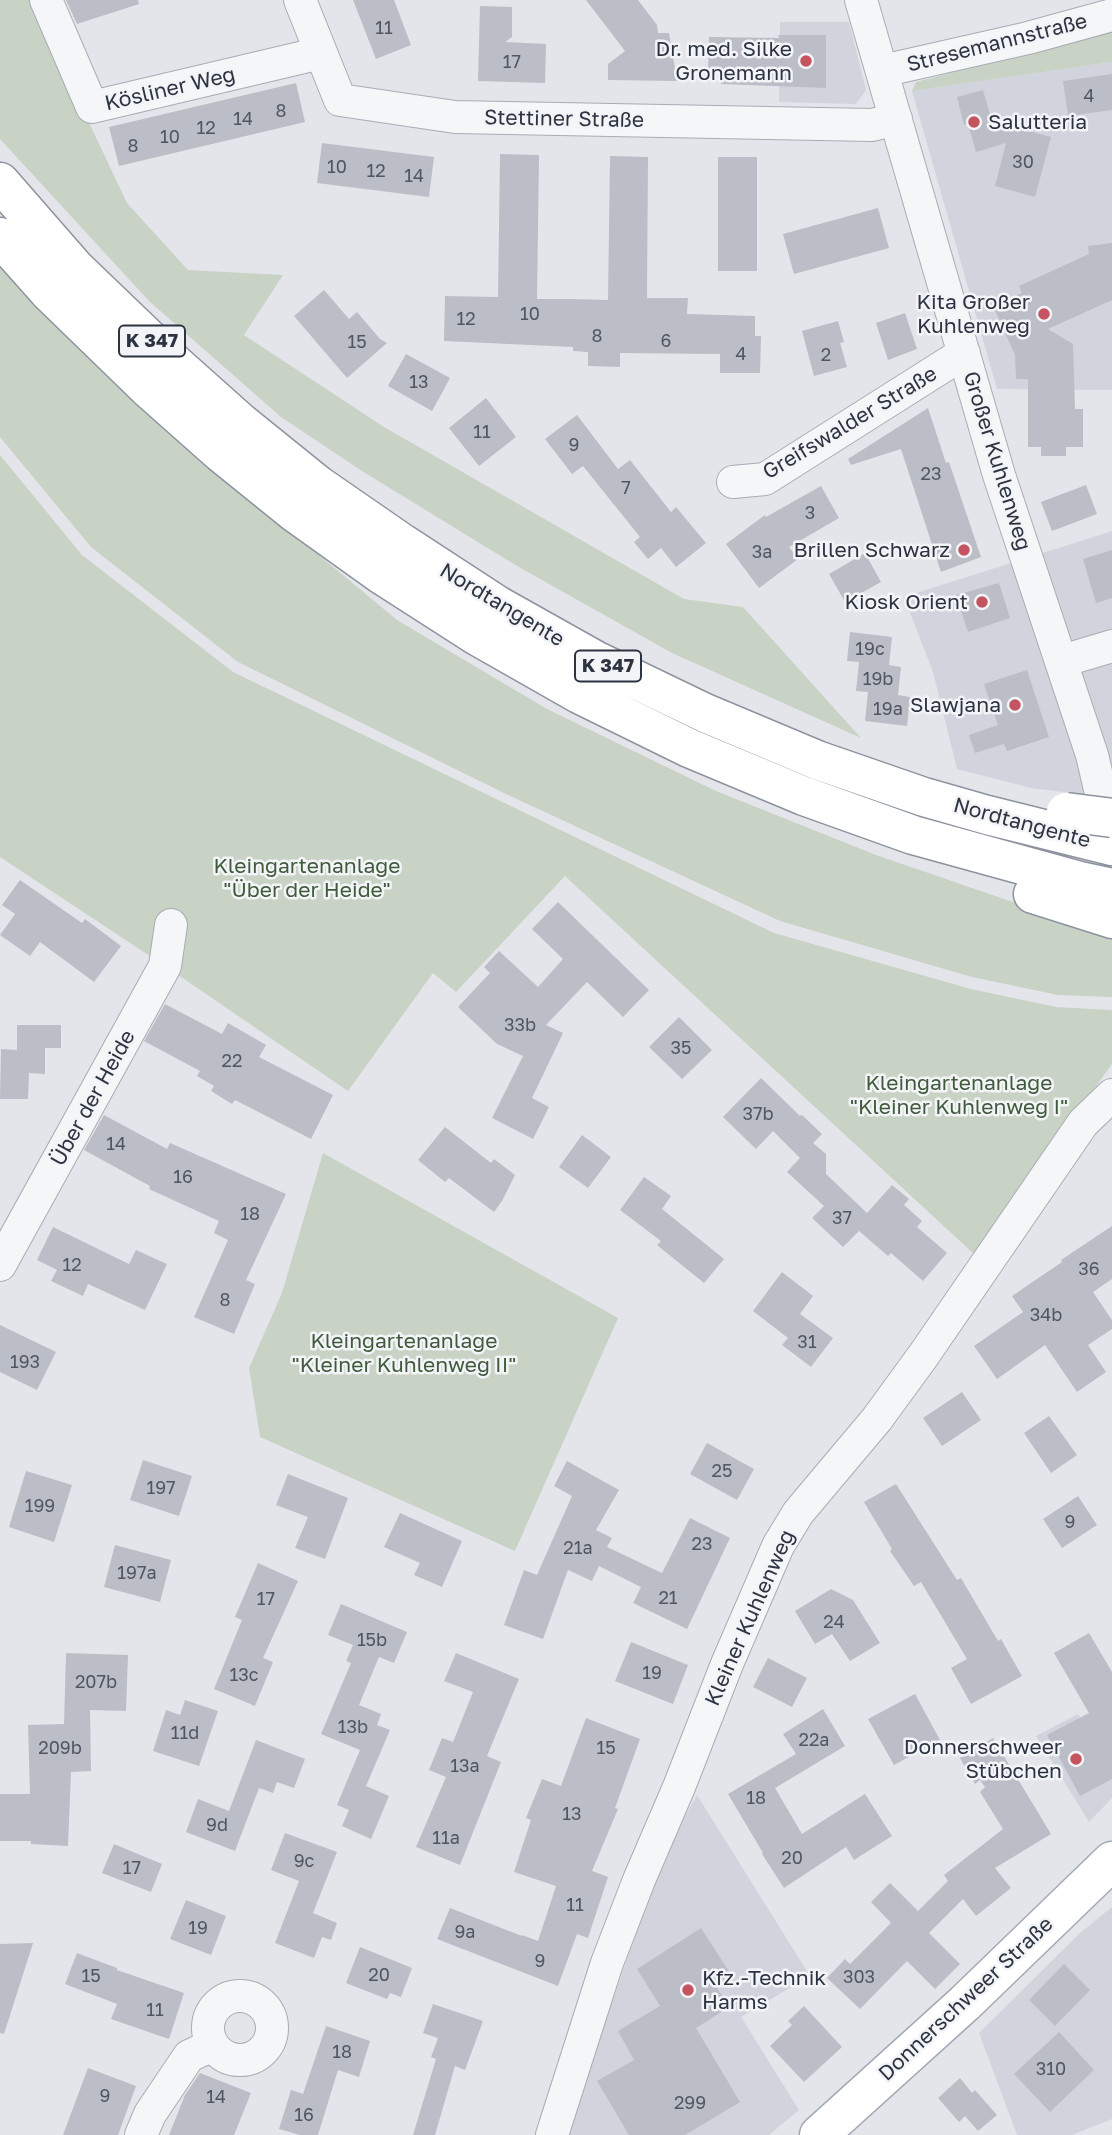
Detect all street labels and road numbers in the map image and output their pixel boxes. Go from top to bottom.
street label: Stresemannstraße [904,8,1090,78]
street label: Kösliner Weg [102,62,238,116]
street label: Stettiner Straße [484,105,644,133]
road number: K 347 [119,326,185,356]
street label: Greifswalder Straße [758,361,942,485]
street label: Großer Kuhlenweg [958,368,1036,554]
street label: Nordtangente [435,558,569,652]
road number: K 347 [575,650,641,681]
street label: Nordtangente [951,793,1093,853]
street label: Über der Heide [45,1026,141,1170]
street label: Kleiner Kuhlenweg [700,1526,800,1710]
street label: Donnerschweer Straße [874,1912,1058,2086]

